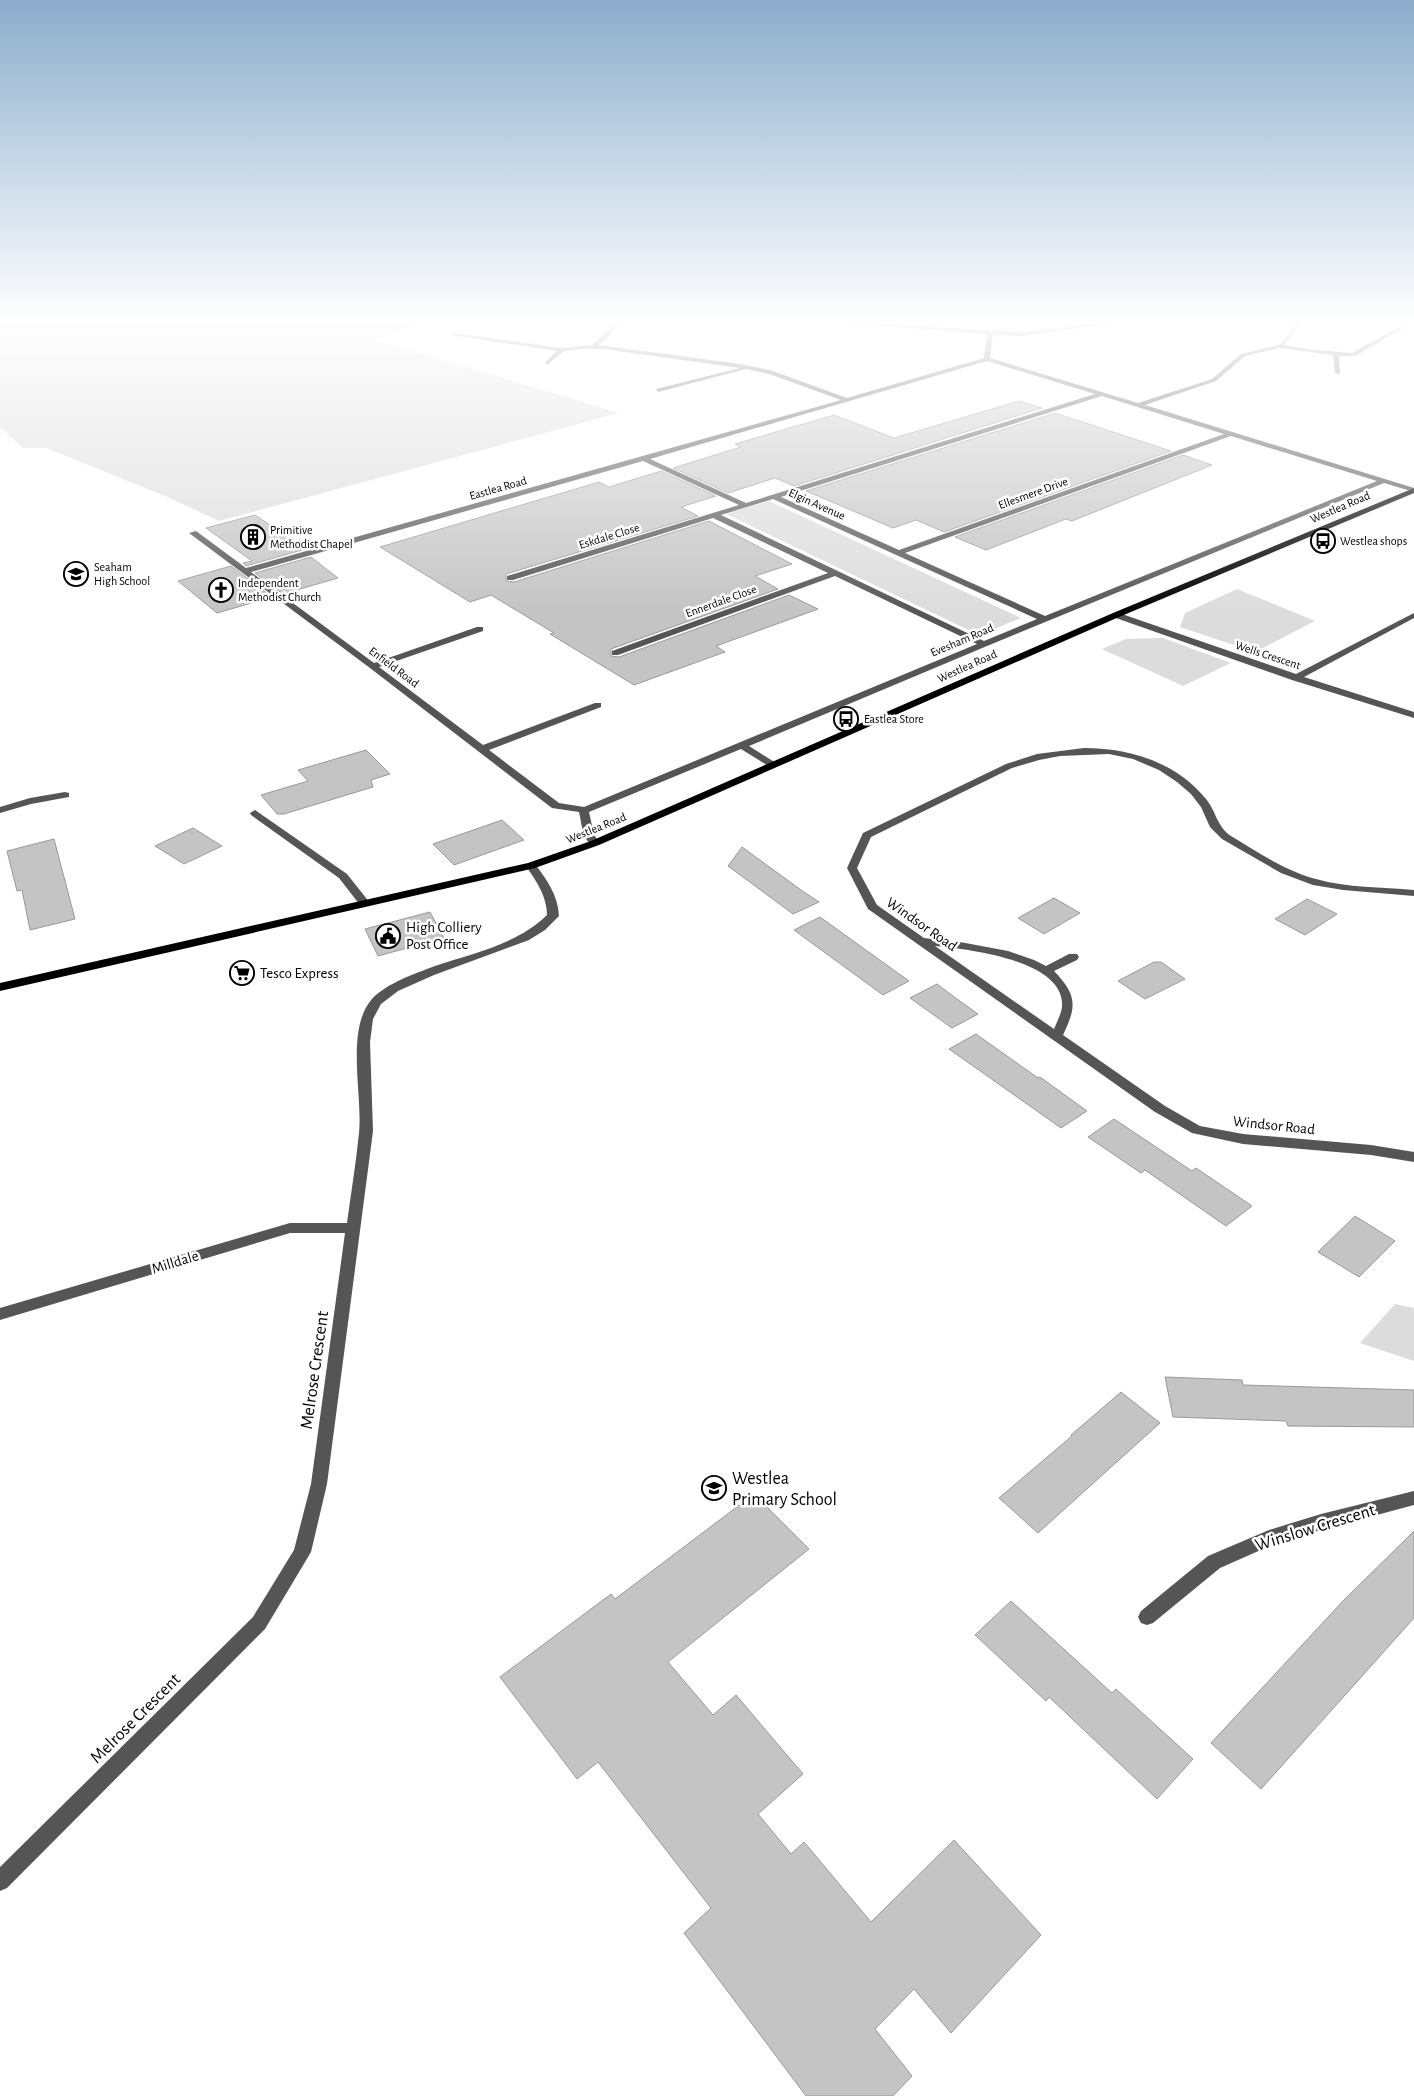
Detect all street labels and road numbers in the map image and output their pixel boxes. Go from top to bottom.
street label: Eastlea Road [468,474,528,502]
street label: Ellesmere Drive [997,475,1069,511]
street label: Elgin Avenue [787,486,847,522]
street label: Westlea Road [1308,489,1372,525]
street label: Eskdale Close [577,521,641,551]
street label: Ennerdale Close [684,583,758,619]
street label: Evesham Road [929,621,995,659]
street label: Wells Crescent [1234,639,1302,671]
street label: Enfield Road [367,644,421,690]
street label: Westlea Road [935,648,999,684]
street label: Westlea Road [564,810,628,846]
street label: Windsor Road [884,895,960,954]
street label: Windsor Road [1232,1114,1316,1137]
street label: Milldale [150,1248,200,1277]
street label: Melrose Crescent [298,1310,332,1430]
street label: Winslow Crescent [1253,1501,1378,1555]
street label: Melrose Crescent [87,1670,184,1767]

